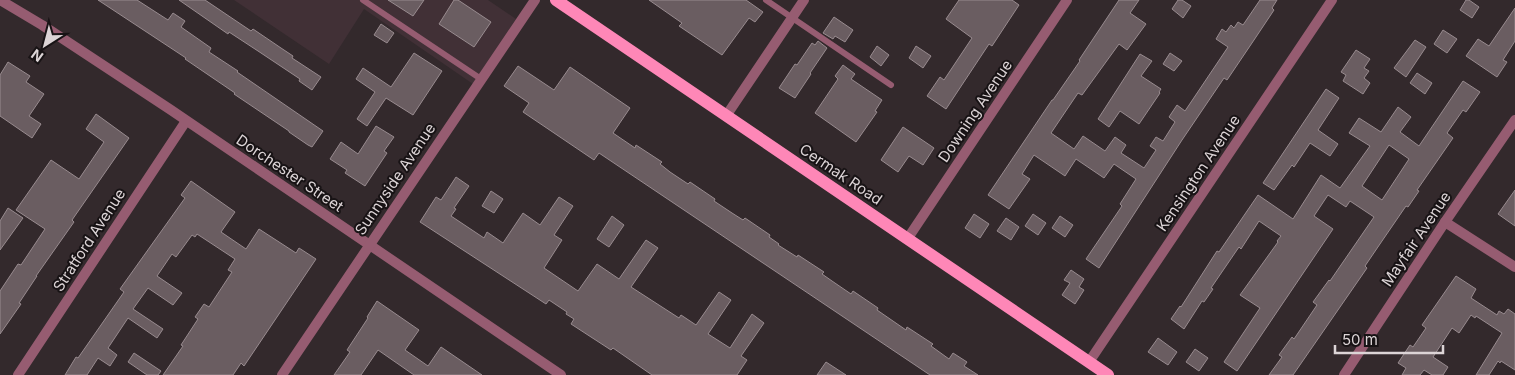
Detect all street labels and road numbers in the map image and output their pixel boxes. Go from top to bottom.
street label: Downing Avenue [934,56,1016,166]
street label: Kensington Avenue [1152,111,1244,235]
street label: Sunnyside Avenue [351,119,439,239]
street label: Dorchester Street [233,130,347,216]
street label: Cermak Road [796,139,886,209]
street label: Stratford Avenue [49,185,129,295]
street label: Mayfair Avenue [1377,188,1455,290]

